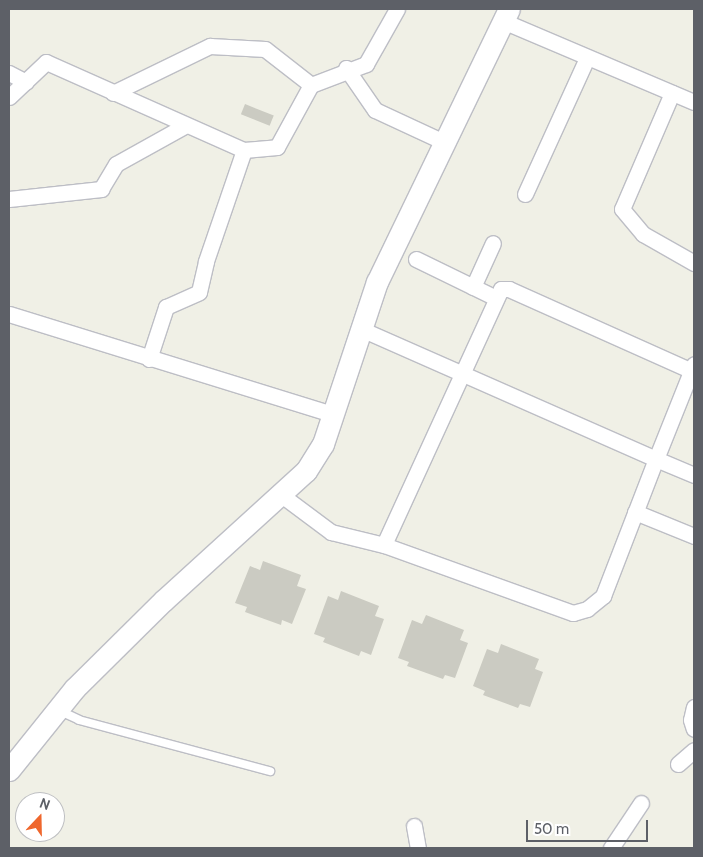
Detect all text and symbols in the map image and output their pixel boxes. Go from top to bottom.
north arrow [15,792,65,842]
text: N [37,794,53,814]
scale bar [528,810,650,842]
text: 50 m [534,820,569,838]

